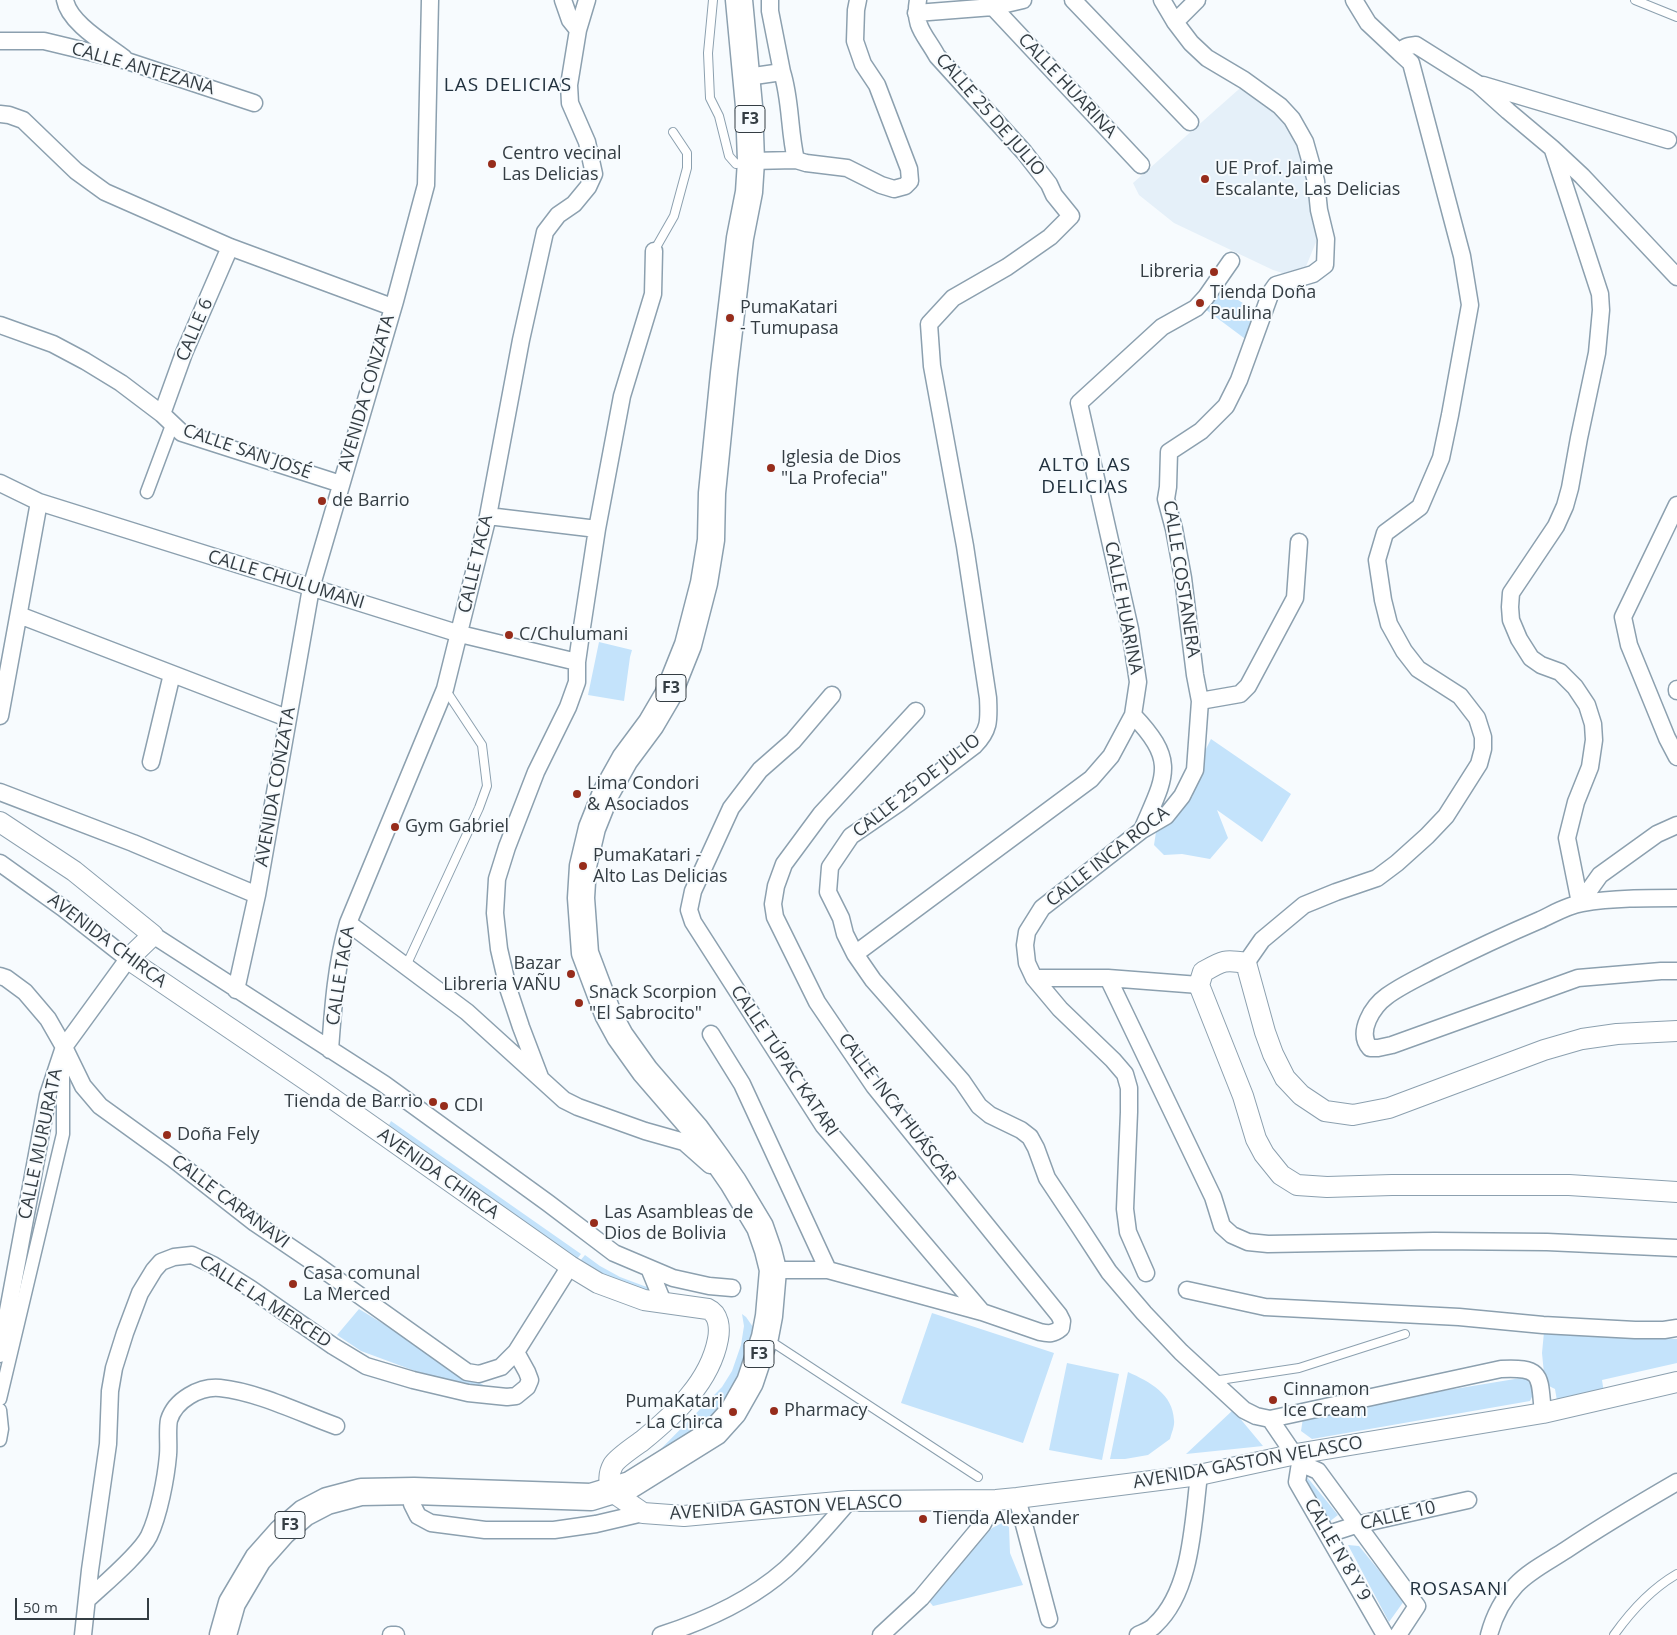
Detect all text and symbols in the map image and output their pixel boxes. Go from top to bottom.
street label: CALLE HUARINA [1013,29,1121,143]
street label: CALLE ANTEZANA [69,38,217,100]
street label: CALLE 25 DE JULIO [931,49,1049,181]
district label: LAS DELICIAS [442,75,574,97]
road number: F3 [735,106,765,132]
place label: Centro vecinal Las Delicias [502,143,622,186]
marker: Centro vecinal Las Delicias [486,158,498,170]
place label: UE Prof. Jaime Escalante, Las Delicias [1215,158,1400,200]
marker: UE Prof. Jaime Escalante, Las Delicias [1199,173,1211,185]
place label: Libreria [1140,261,1204,283]
marker: Libreria [1208,266,1220,278]
place label: Tienda Doña Paulina [1210,282,1316,324]
street label: CALLE 6 [172,295,218,365]
place label: PumaKatari - Tumupasa [740,297,839,340]
marker: Tienda Doña Paulina [1194,297,1206,309]
street label: AVENIDA CONZATA [334,312,400,474]
marker: PumaKatari - Tumupasa [724,312,736,324]
street label: CALLE SAN JOSÉ [180,420,314,484]
place label: Iglesia de Dios "La Profecia" [781,447,901,489]
district label: ALTO LAS DELICIAS [1038,455,1132,499]
marker: Iglesia de Dios "La Profecia" [765,462,777,474]
place label: de Barrio [332,490,410,512]
marker: de Barrio [316,495,328,507]
street label: CALLE COSTANERA [1158,499,1204,659]
street label: CALLE TACA [454,513,498,615]
street label: CALLE HUARINA [1100,540,1146,676]
street label: CALLE CHULUMANI [205,546,367,614]
place label: C/Chulumani [519,624,628,646]
marker: C/Chulumani [503,629,515,641]
road number: F3 [656,674,686,701]
street label: AVENIDA CONZATA [251,706,301,868]
street label: CALLE 25 DE JULIO [849,730,985,842]
place label: Lima Condori & Asociados [587,773,699,816]
marker: Lima Condori & Asociados [571,788,583,800]
street label: CALLE INCA ROCA [1042,802,1174,912]
place label: Gym Gabriel [405,816,509,838]
marker: Gym Gabriel [389,821,401,833]
place label: PumaKatari - Alto Las Delicias [593,845,727,888]
marker: PumaKatari - Alto Las Delicias [577,860,589,872]
street label: AVENIDA CHIRCA [43,889,171,993]
street label: CALLE TACA [322,925,360,1027]
place label: Bazar Libreria VAÑU [443,953,561,996]
marker: Bazar Libreria VAÑU [565,968,577,980]
street label: CALLE TÚPAC KATARI [725,981,843,1141]
place label: Snack Scorpion "El Sabrocito" [589,982,717,1024]
marker: Snack Scorpion "El Sabrocito" [573,997,585,1009]
street label: CALLE INCA HUÁSCAR [833,1029,961,1189]
street label: CALLE MURURATA [14,1067,68,1221]
place label: Tienda de Barrio [284,1091,423,1113]
place label: CDI [454,1095,483,1117]
marker: Tienda de Barrio [427,1096,439,1108]
marker: CDI [438,1100,450,1112]
place label: Doña Fely [177,1124,260,1146]
street label: AVENIDA CHIRCA [373,1124,503,1224]
marker: Doña Fely [161,1129,173,1141]
street label: CALLE CARANAVI [167,1151,293,1253]
place label: Las Asambleas de Dios de Bolivia [604,1202,753,1244]
marker: Las Asambleas de Dios de Bolivia [588,1217,600,1229]
street label: CALLE LA MERCED [195,1251,335,1353]
place label: Casa comunal La Merced [303,1263,420,1306]
marker: Casa comunal La Merced [287,1278,299,1290]
road number: F3 [744,1340,774,1368]
place label: Cinnamon Ice Cream [1283,1379,1369,1422]
place label: PumaKatari - La Chirca [625,1391,723,1434]
marker: Cinnamon Ice Cream [1267,1394,1279,1406]
place label: Pharmacy [784,1400,868,1422]
marker: Pharmacy [768,1405,780,1417]
marker: PumaKatari - La Chirca [727,1406,739,1418]
street label: AVENIDA GASTON VELASCO [1131,1432,1365,1494]
street label: AVENIDA GASTON VELASCO [669,1491,903,1525]
street label: CALLE N 8 Y 9 [1299,1495,1375,1605]
street label: CALLE 10 [1358,1497,1438,1535]
place label: Tienda Alexander [933,1508,1079,1530]
road number: F3 [275,1512,305,1538]
marker: Tienda Alexander [917,1513,929,1525]
district label: ROSASANI [1409,1579,1509,1601]
scale bar [18,1588,151,1620]
text: 50 m [23,1597,58,1617]

